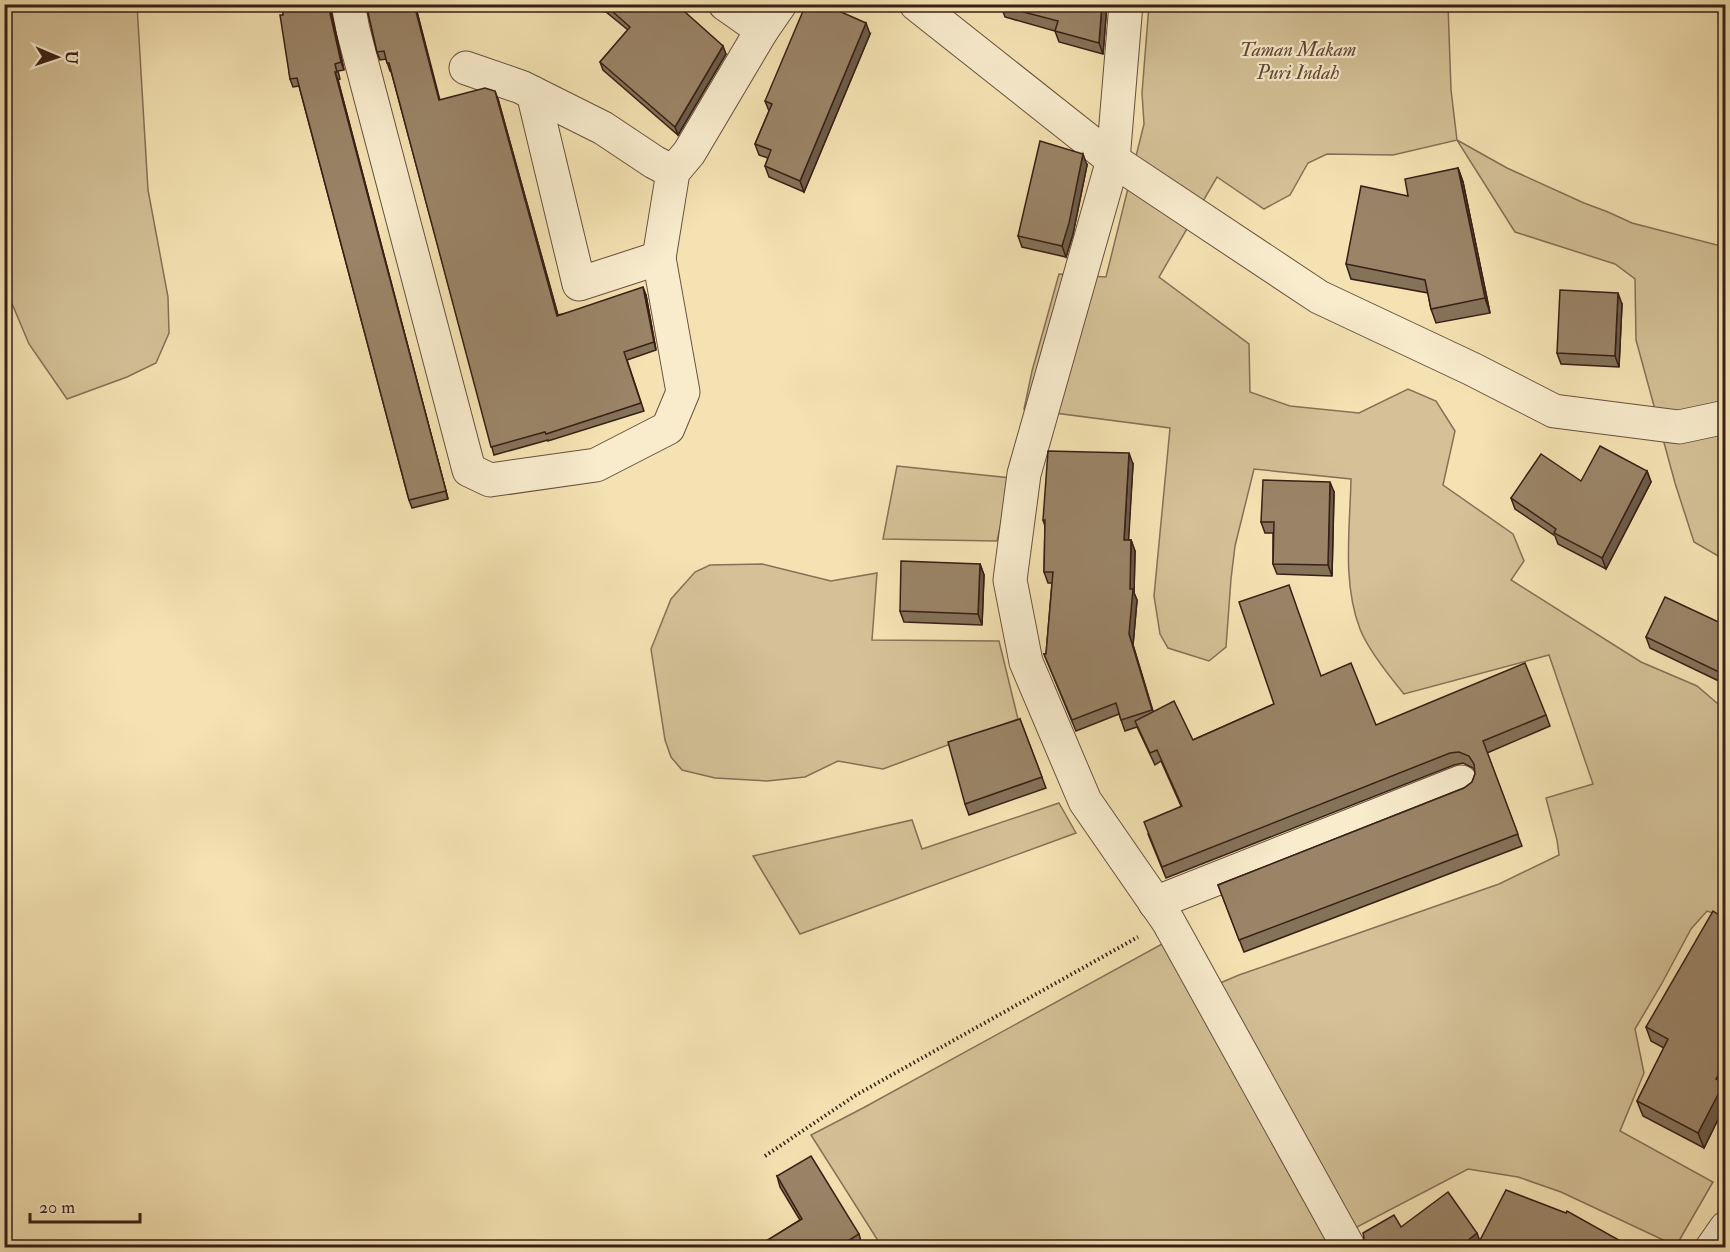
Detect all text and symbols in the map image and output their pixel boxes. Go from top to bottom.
north arrow [27,27,87,87]
park label: Taman Makam Puri Indah [1240,37,1356,85]
text: U [61,50,81,65]
scale bar [30,1186,140,1224]
text: 20 m [39,1196,75,1219]

